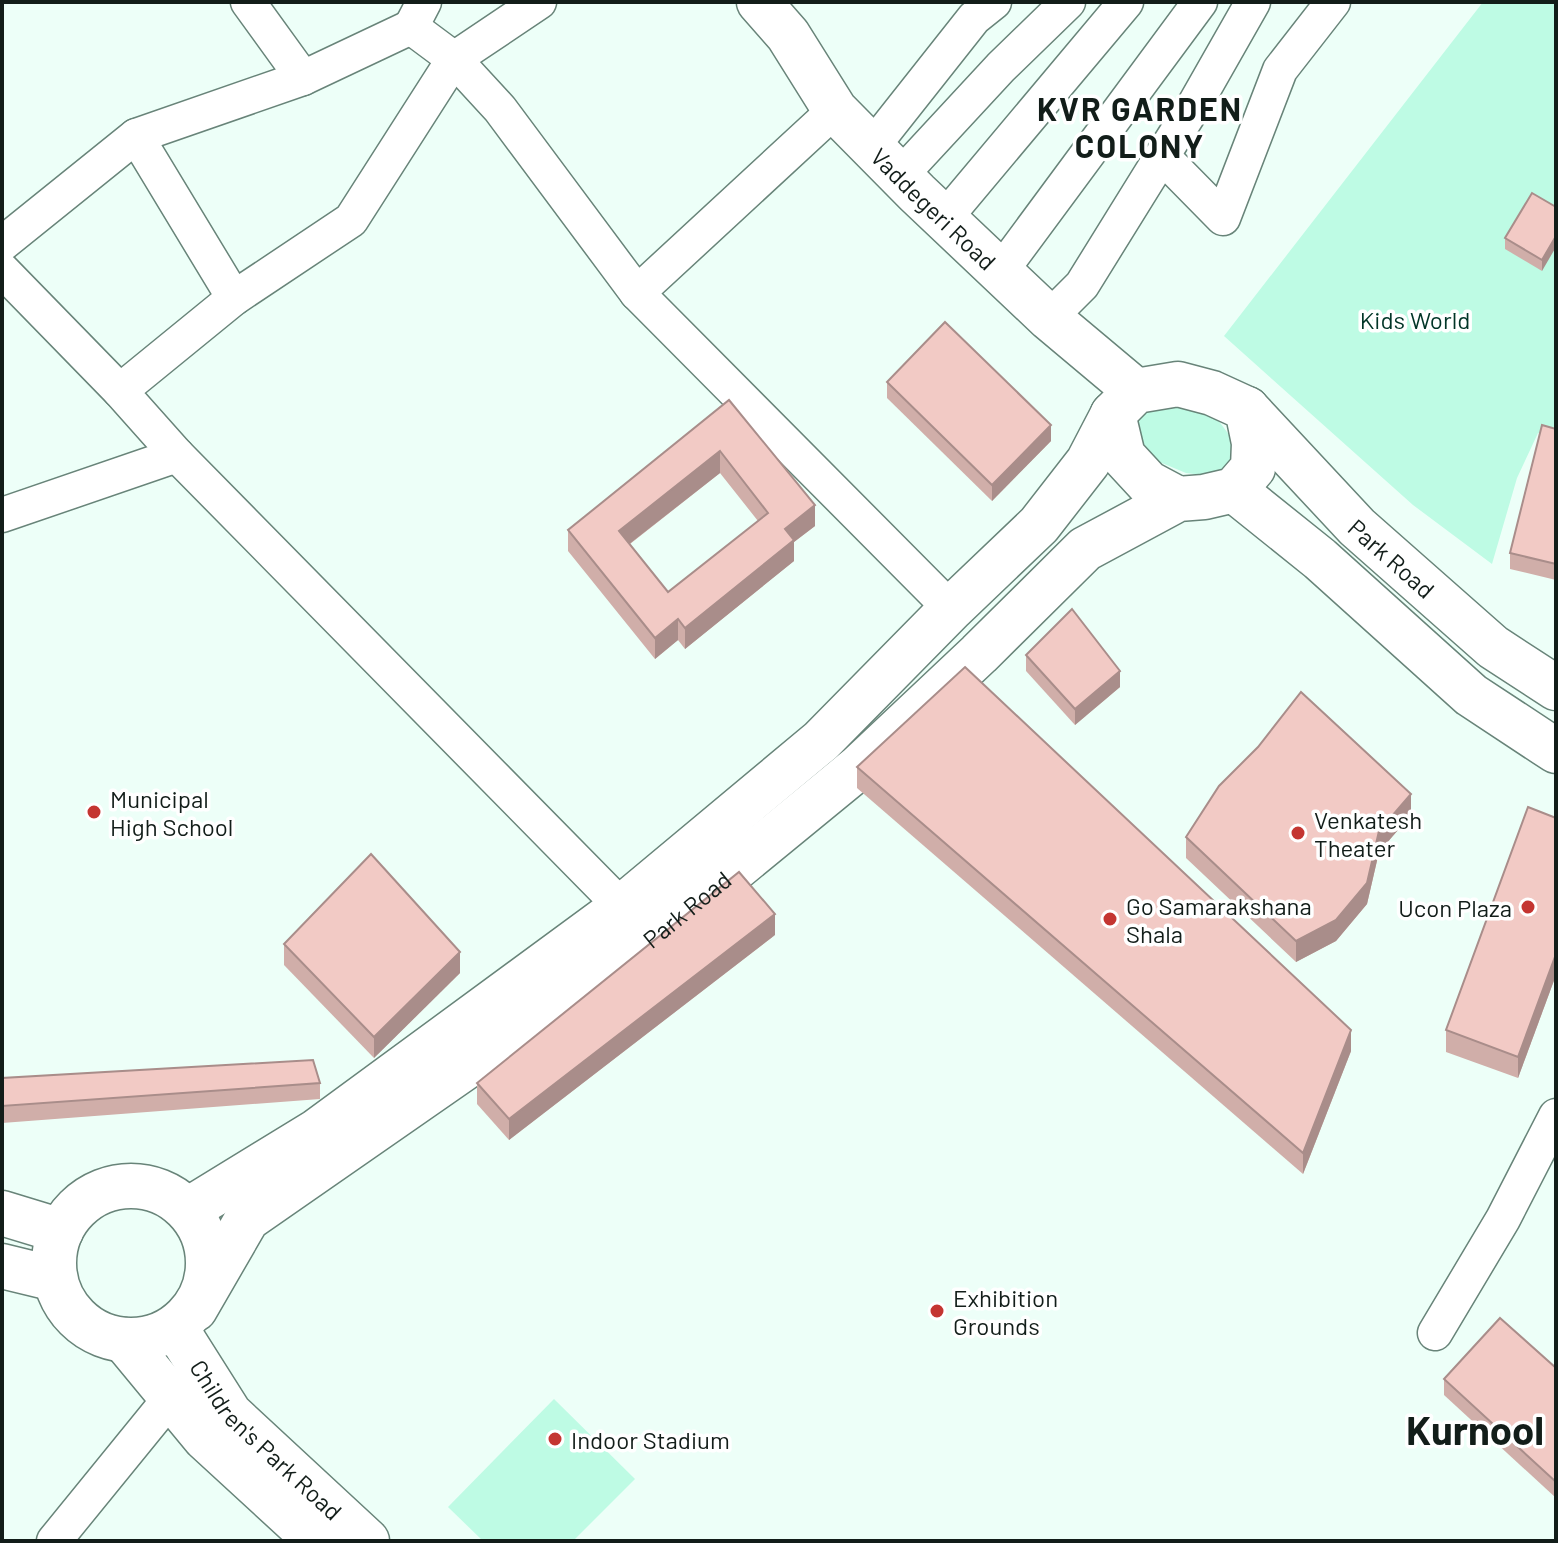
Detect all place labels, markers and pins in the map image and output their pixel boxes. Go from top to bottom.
place label: Municipal High School [110,784,233,841]
marker: Municipal High School [85,803,103,821]
place label: Venkatesh Theater [1314,805,1422,862]
marker: Venkatesh Theater [1289,824,1307,842]
place label: Go Samarakshana Shala [1126,891,1312,948]
place label: Ucon Plaza [1398,893,1512,922]
marker: Ucon Plaza [1519,898,1537,916]
marker: Go Samarakshana Shala [1101,910,1119,928]
place label: Exhibition Grounds [953,1283,1058,1340]
marker: Exhibition Grounds [928,1302,946,1320]
place label: Indoor Stadium [571,1425,730,1454]
marker: Indoor Stadium [546,1430,564,1448]

